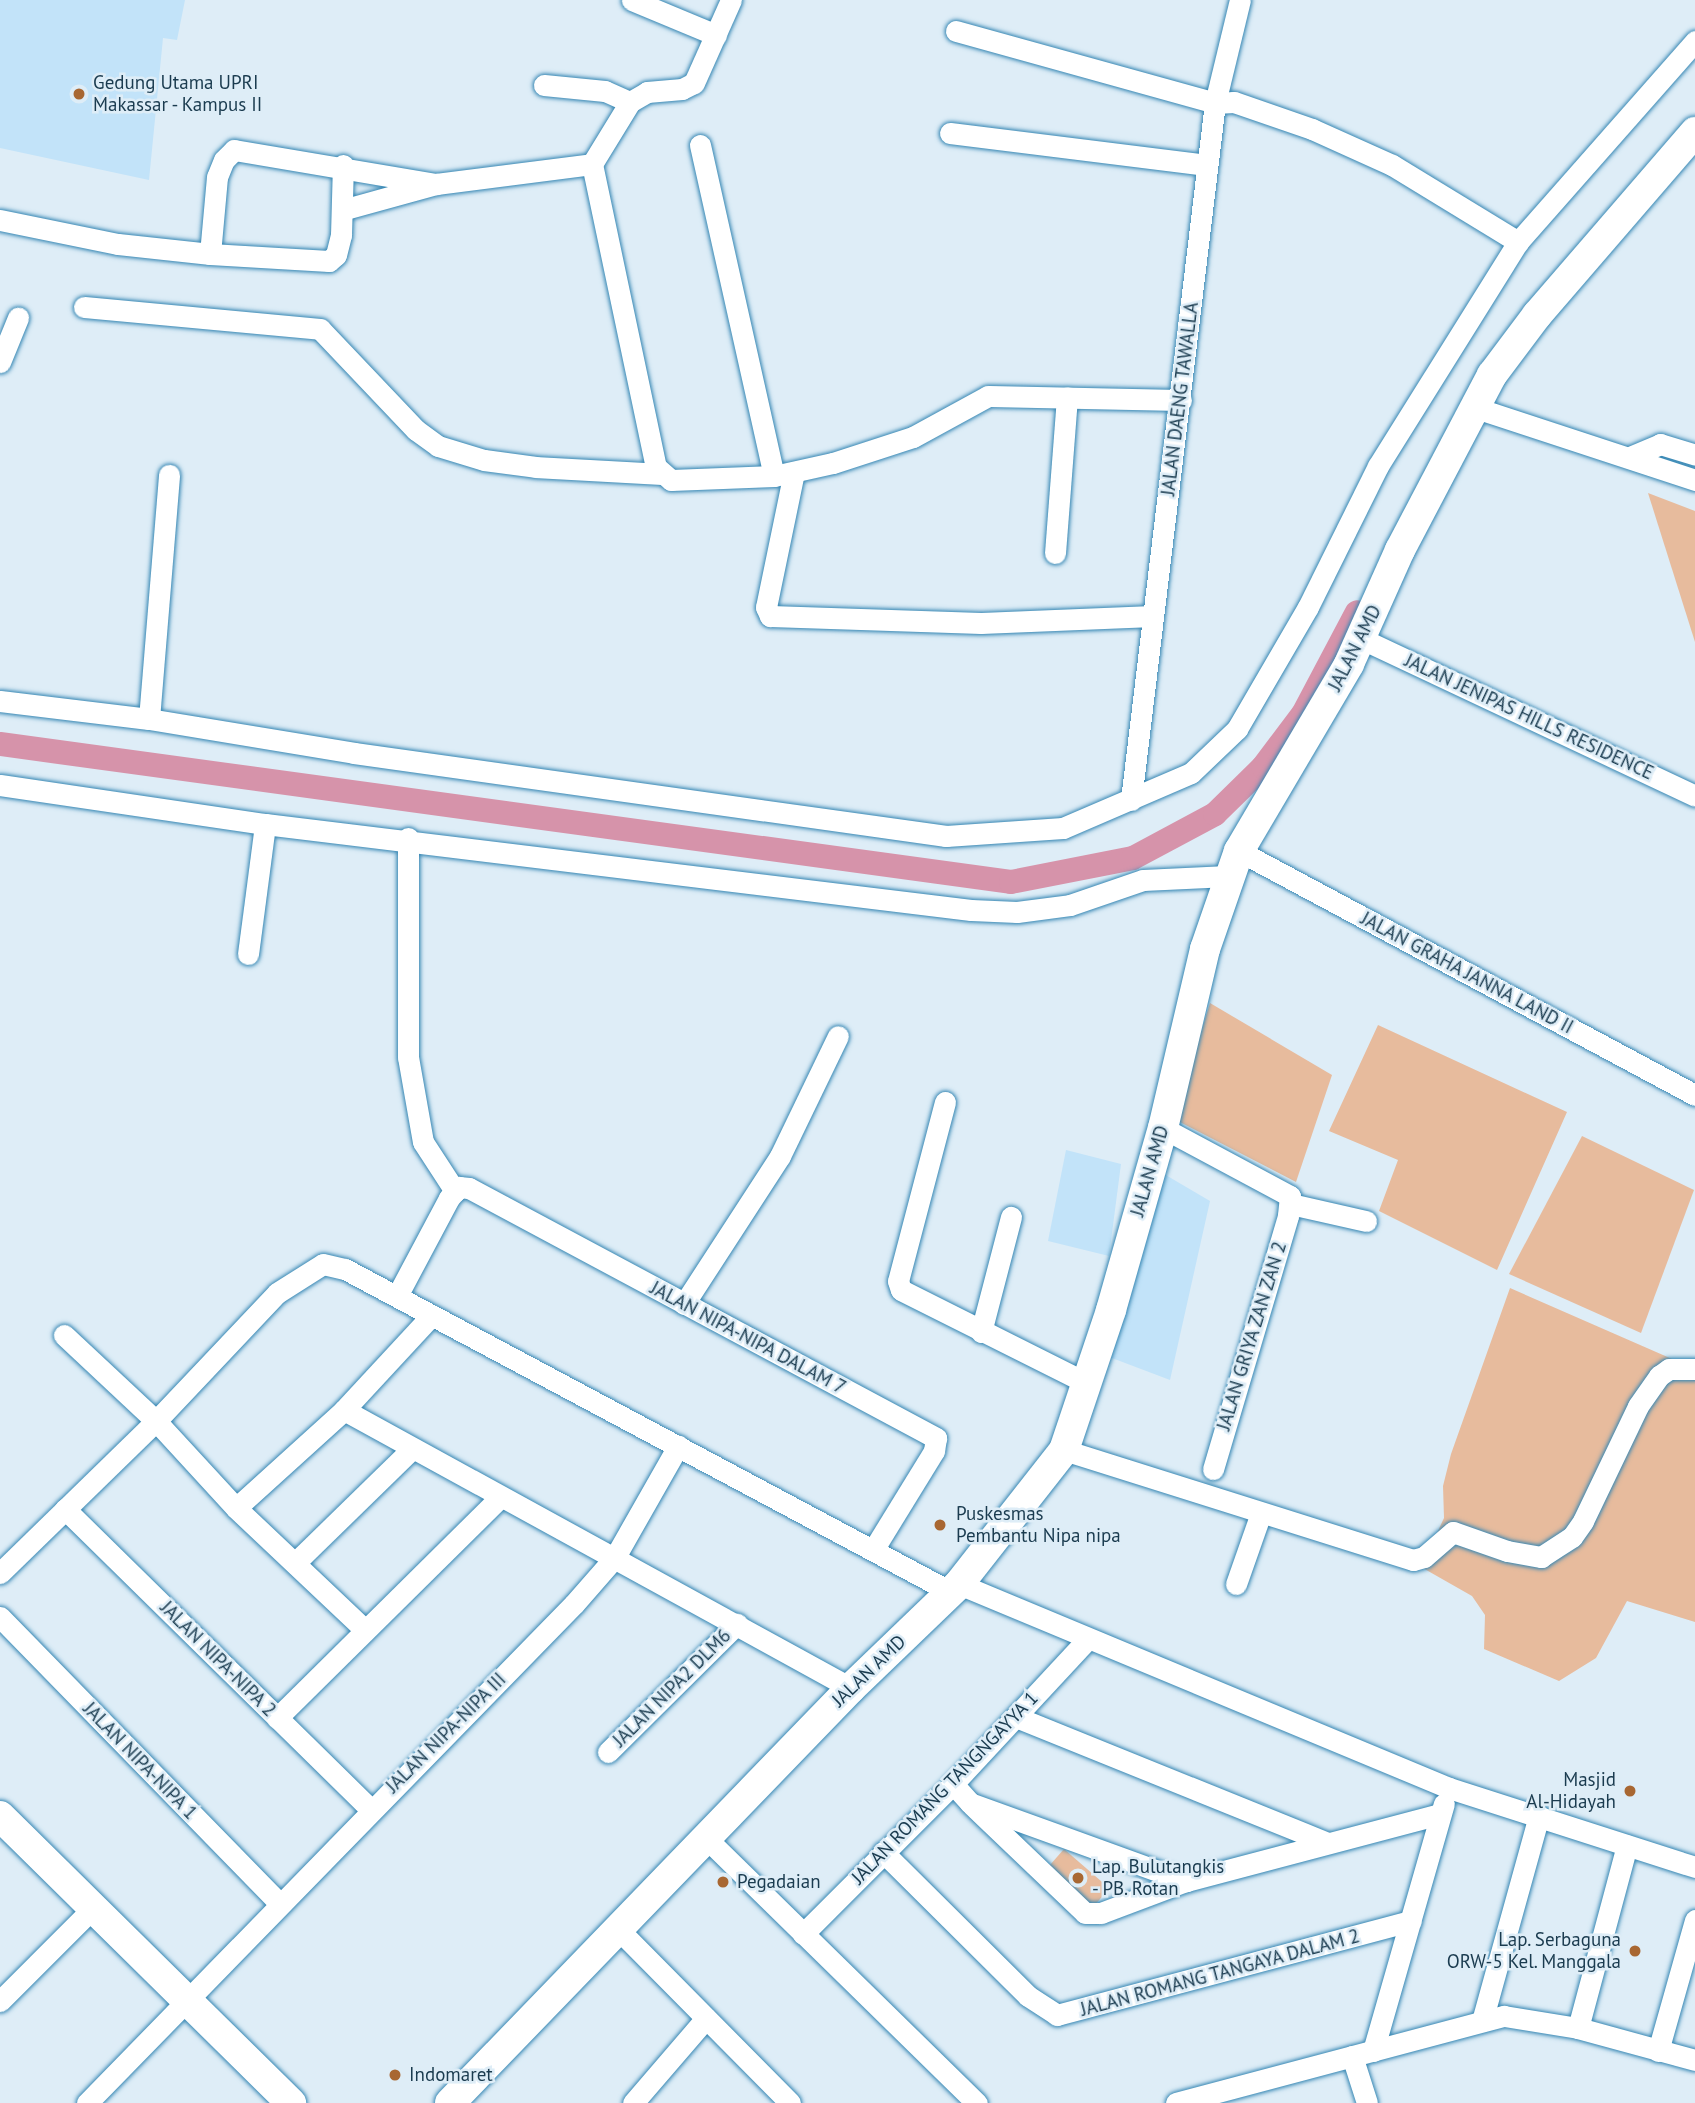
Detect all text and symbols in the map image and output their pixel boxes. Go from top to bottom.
place label: Gedung Utama UPRI Makassar - Kampus II [93,72,265,116]
marker: Gedung Utama UPRI Makassar - Kampus II [71,86,87,102]
street label: JALAN DAENG TAWALLA [1157,301,1203,497]
street label: JALAN AMD [1323,601,1387,695]
street label: JALAN JENIPAS HILLS RESIDENCE [1401,649,1657,785]
street label: JALAN GRAHA JANNA LAND II [1356,907,1578,1039]
street label: JALAN AMD [1126,1123,1174,1219]
street label: JALAN GRIYA ZAN ZAN 2 [1212,1238,1292,1434]
street label: JALAN NIPA-NIPA DALAM 7 [646,1277,850,1399]
place label: Puskesmas Pembantu Nipa nipa [956,1503,1121,1547]
marker: Puskesmas Pembantu Nipa nipa [930,1515,950,1535]
street label: JALAN NIPA-NIPA 2 [155,1596,281,1722]
street label: JALAN NIPA2 DLM6 [608,1624,736,1752]
street label: JALAN AMD [827,1630,911,1712]
street label: JALAN NIPA-NIPA III [381,1668,511,1798]
street label: JALAN ROMANG TANGNGAYYA 1 [846,1687,1044,1889]
street label: JALAN NIPA-NIPA 1 [78,1697,202,1825]
place label: Masjid Al-Hidayah [1526,1769,1616,1813]
marker: Masjid Al-Hidayah [1622,1783,1638,1799]
place label: Lap. Bulutangkis - PB. Rotan [1092,1856,1226,1900]
marker: Lap. Bulutangkis - PB. Rotan [1070,1870,1086,1886]
place label: Pegadaian [737,1871,821,1893]
marker: Pegadaian [715,1874,731,1890]
street label: JALAN ROMANG TANGAYA DALAM 2 [1077,1925,1363,2021]
place label: Lap. Serbaguna ORW-5 Kel. Manggala [1445,1929,1621,1973]
marker: Lap. Serbaguna ORW-5 Kel. Manggala [1627,1943,1643,1959]
place label: Indomaret [409,2064,493,2086]
marker: Indomaret [387,2067,403,2083]

